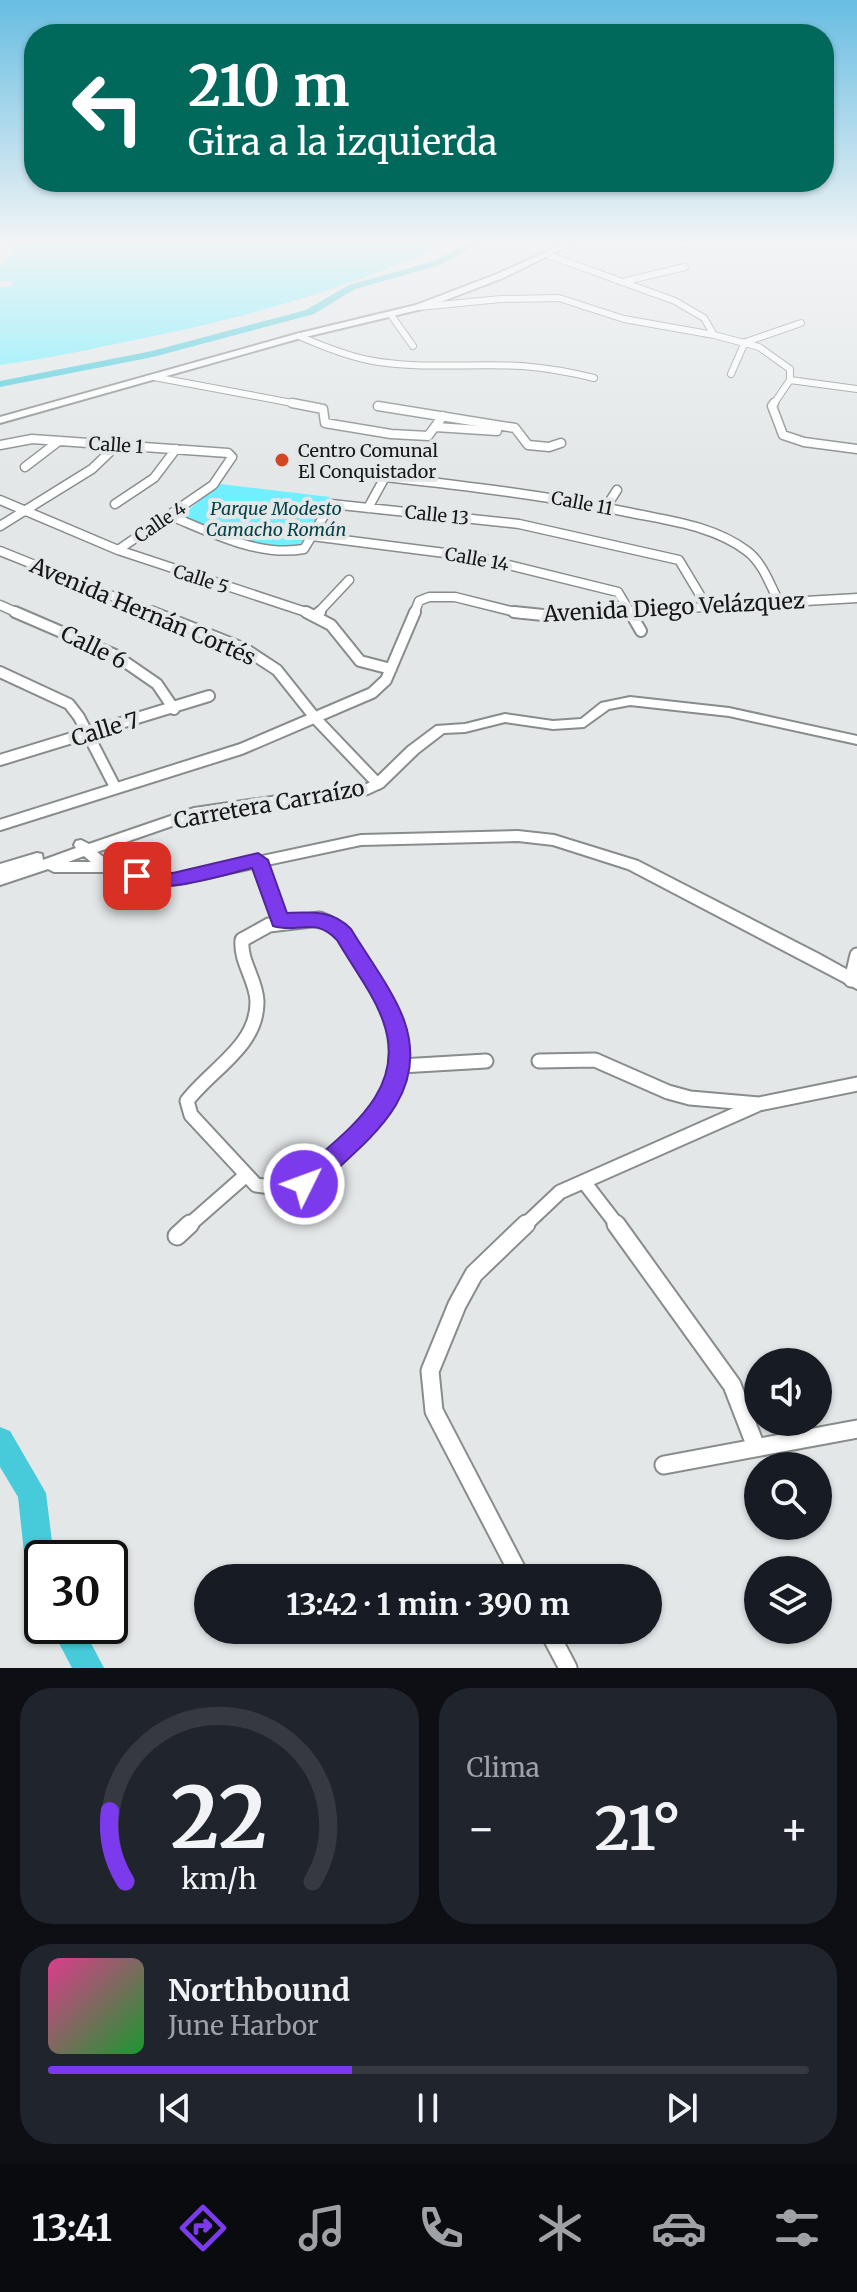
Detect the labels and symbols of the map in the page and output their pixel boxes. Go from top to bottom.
street label: Calle 1 [88,432,144,458]
place label: Centro Comunal El Conquistador [298,439,438,483]
marker: Centro Comunal El Conquistador [273,451,291,469]
street label: Calle 11 [549,486,615,520]
street label: Calle 4 [130,496,190,548]
park label: Parque Modesto Camacho Román [206,497,346,541]
street label: Calle 13 [404,500,470,530]
street label: Calle 14 [443,542,511,576]
street label: Avenida Hernán Cortés [25,550,260,671]
street label: Calle 5 [170,559,232,599]
street label: Avenida Diego Velázquez [542,586,805,628]
street label: Calle 6 [56,619,132,675]
street label: Calle 7 [68,705,142,753]
street label: Carretera Carraízo [171,773,367,835]
pin [103,842,171,910]
position arrow [262,1142,346,1226]
speed limit sign: 30 [24,1540,128,1644]

